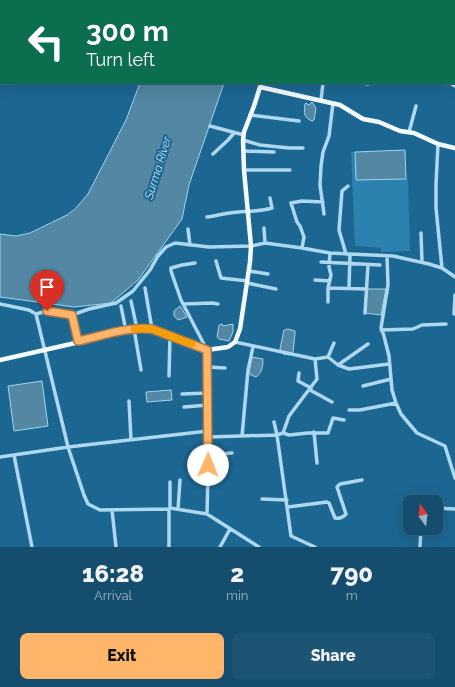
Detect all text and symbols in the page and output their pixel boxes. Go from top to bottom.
text: 300 m [86,15,169,48]
icon: left [20,16,72,68]
text: Turn left [86,49,155,70]
water label: Surma River [142,134,174,202]
pin [30,270,64,311]
icon: arrive [36,276,58,298]
position arrow [187,444,229,486]
north arrow [403,495,443,535]
map controls [403,495,443,535]
text: 16:28 [82,559,144,588]
text: 2 [230,559,244,588]
text: 790 [330,559,373,588]
text: Arrival [94,588,132,603]
text: min [226,588,248,603]
text: m [346,588,358,603]
button: Exit [20,633,224,679]
button: Share [232,633,435,679]

